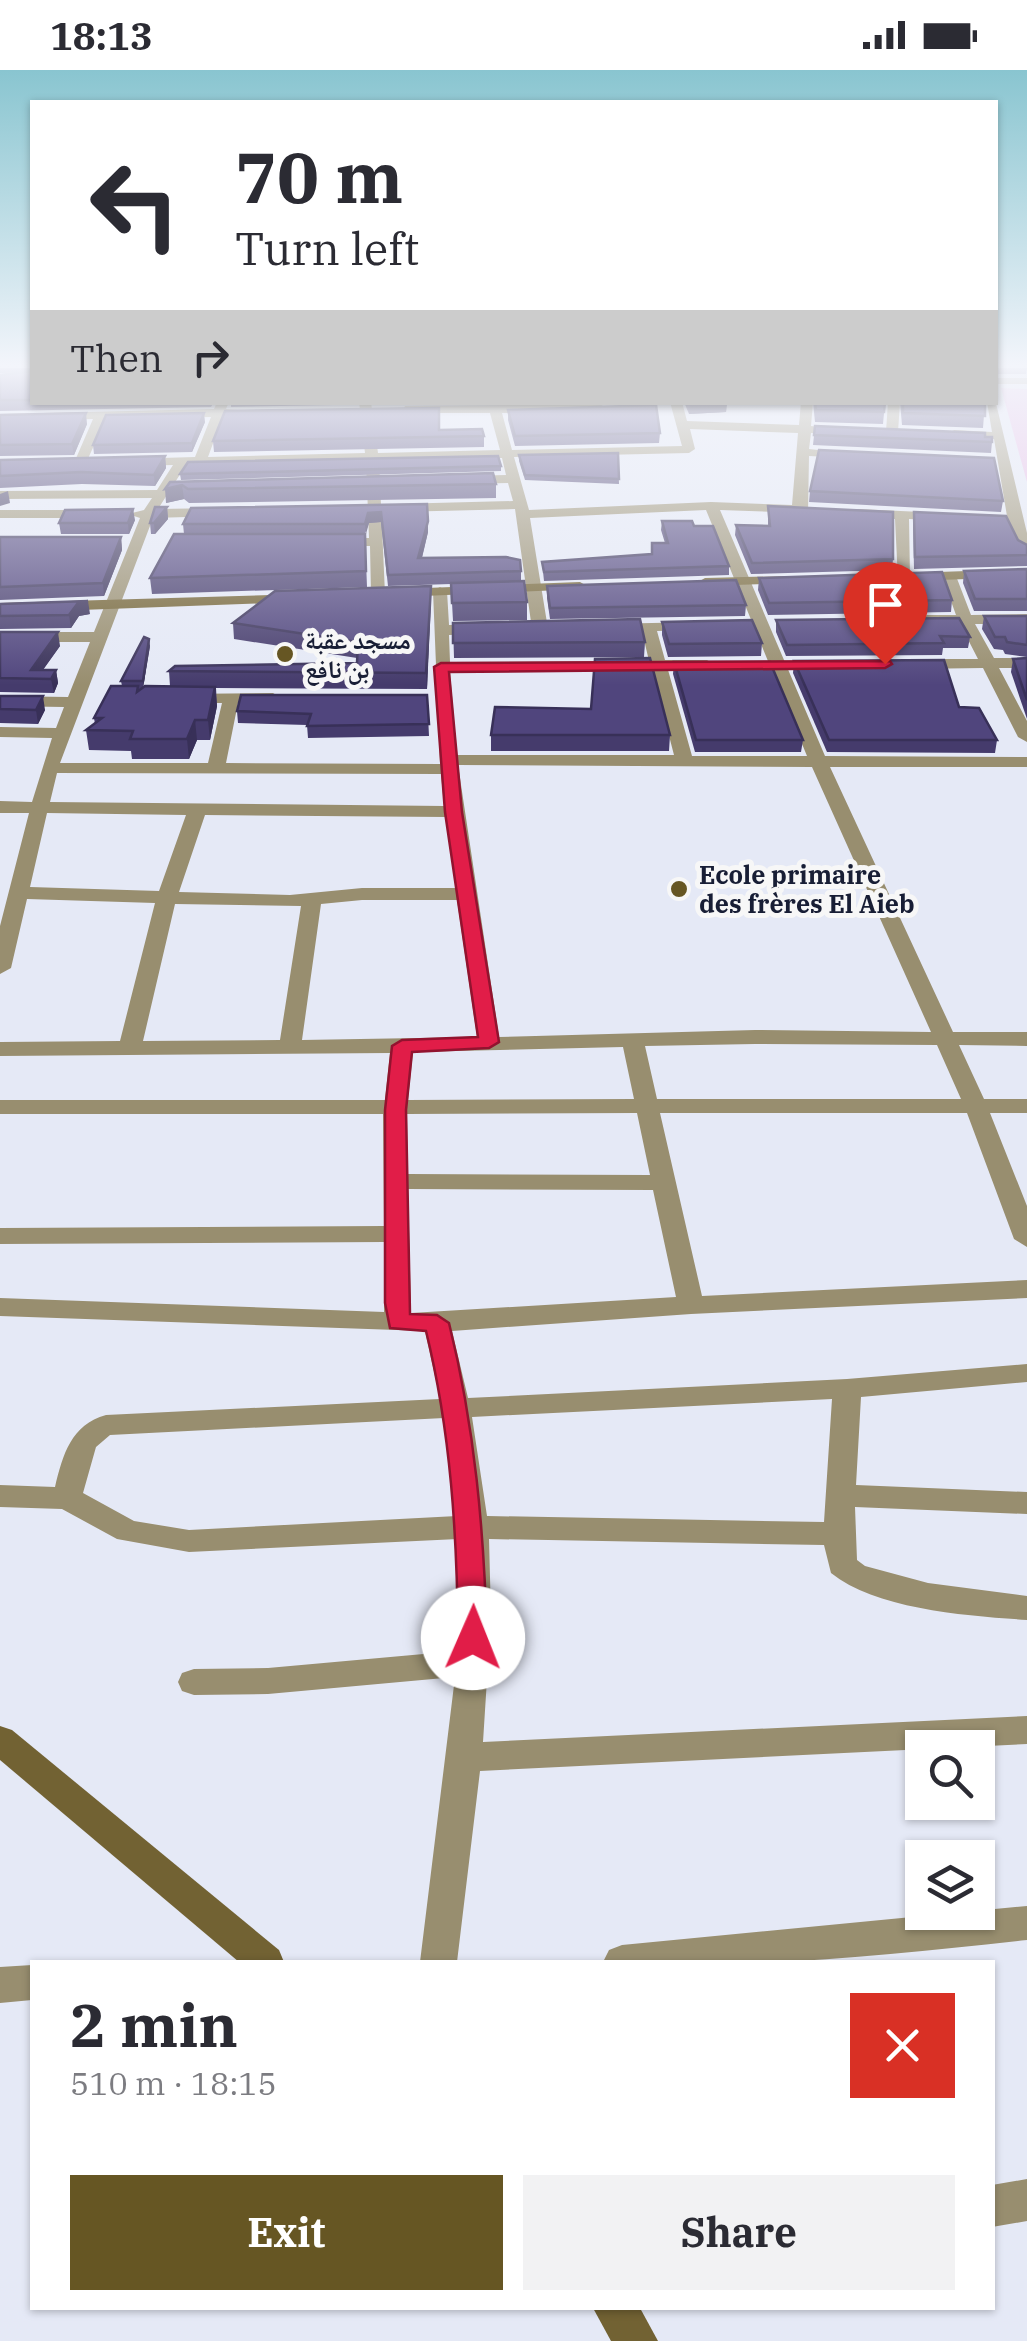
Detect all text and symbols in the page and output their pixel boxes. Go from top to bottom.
text: 18:13 [50,11,153,60]
text: 70 m [235,131,403,222]
icon: left [70,140,200,270]
text: Turn left [235,219,419,277]
icon: right [183,330,238,385]
text: Then [70,333,163,382]
pin [843,562,928,665]
icon: arrive [858,577,913,632]
place label: مسجد عقبة بن نافع [305,623,411,686]
marker: مسجد عقبة بن نافع [274,643,296,665]
place label: Ecole primaire des frères El Aieb [699,858,915,920]
marker: Ecole primaire des frères El Aieb [668,878,690,900]
position arrow [421,1586,525,1690]
map controls [905,1730,995,1930]
button: search [905,1730,995,1820]
button: layers [905,1840,995,1930]
text: 2 min [70,1985,238,2064]
button: close [850,1993,955,2098]
text: 510 m · 18:15 [70,2062,277,2104]
button: Exit [70,2175,503,2290]
button: Share [523,2175,955,2290]

